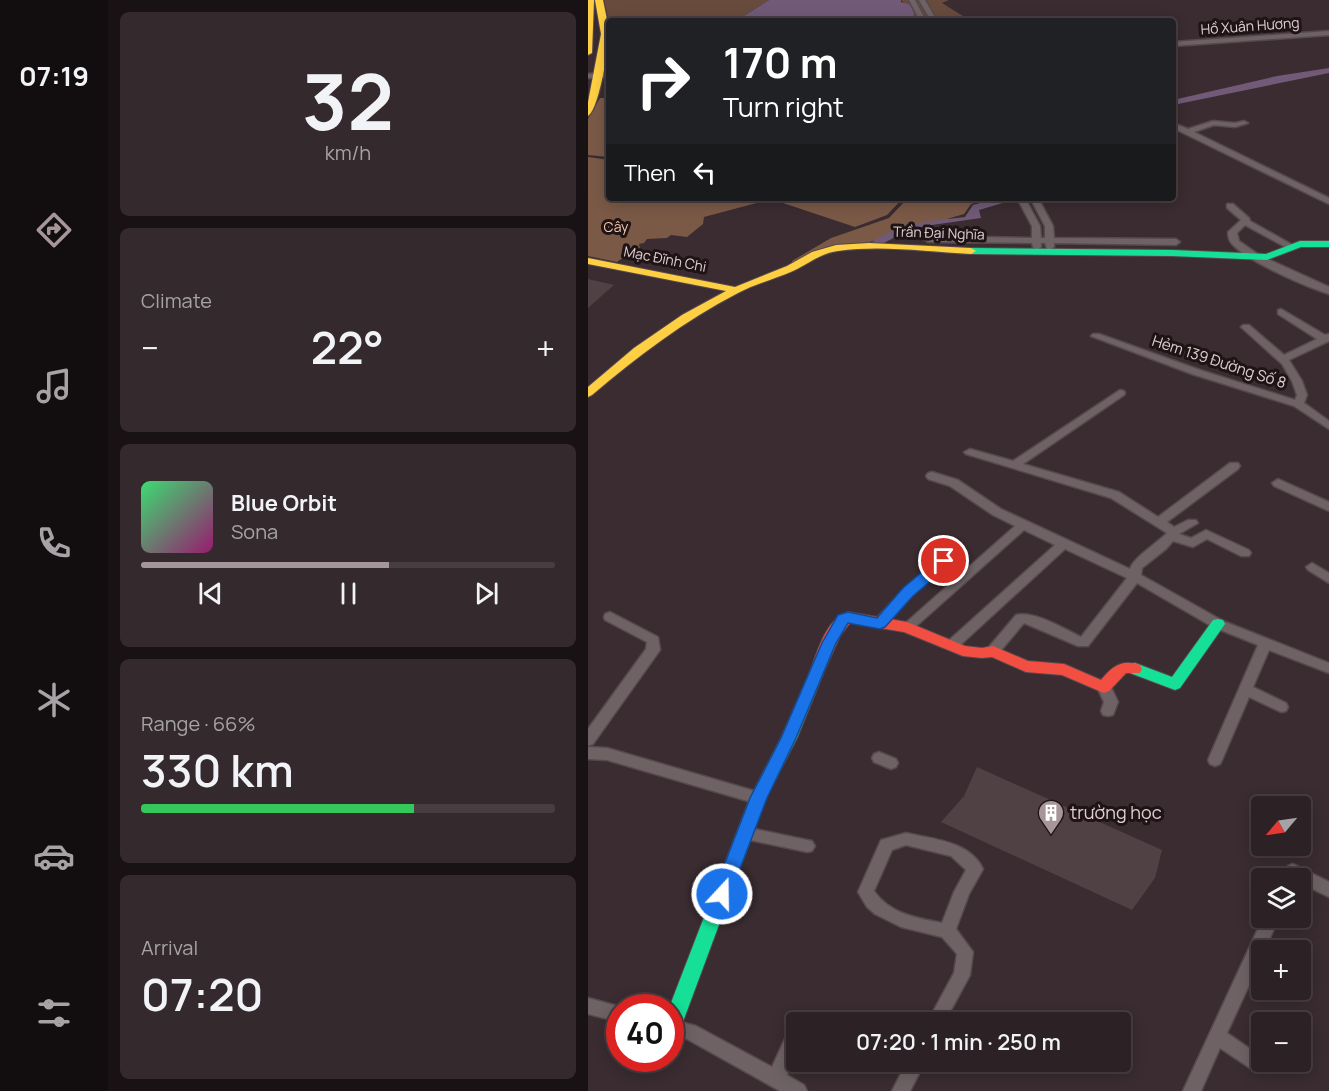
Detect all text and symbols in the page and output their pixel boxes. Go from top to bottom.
street label: Hồ Xuân Hương [1200,13,1300,38]
text: 170 m [723,33,838,91]
icon: right [624,42,702,120]
text: 32 [302,47,394,153]
text: 07:19 [19,57,89,94]
text: Turn right [723,88,844,125]
text: km/h [325,139,371,166]
icon: left [688,156,721,189]
text: Then [624,158,676,188]
icon: directions [33,209,75,251]
park label: Cây [604,217,629,236]
street label: Trần Đại Nghĩa [893,221,985,244]
street label: Mạc Đĩnh Chi [622,241,708,276]
text: Climate [141,287,212,314]
text: 22° [311,316,384,378]
text: − [141,325,159,370]
text: + [536,325,555,370]
street label: Hẻm 139 Đường Số 8 [1149,330,1289,393]
icon: music [33,365,75,407]
text: Blue Orbit [231,488,337,518]
text: Sona [231,518,278,545]
icon: phone [33,522,75,564]
pin [918,535,969,586]
icon: arrive [927,544,960,577]
icon: previous [194,577,227,610]
icon: pause [332,577,365,610]
icon: next [470,577,503,610]
icon: climate [33,679,75,721]
text: Range · 66% [141,710,256,737]
text: 330 km [141,739,294,801]
north arrow [1251,796,1311,856]
map controls [1251,796,1311,1072]
building icon: trường học [1036,798,1066,836]
place label: trường học [1070,800,1162,824]
icon: car [33,835,75,877]
position arrow [690,862,754,926]
button: layers [1251,868,1311,928]
text: Arrival [141,934,198,961]
button: + [1251,940,1311,1000]
text: 07:20 [141,963,264,1025]
icon: filters [33,992,75,1034]
speed limit sign: 40 [606,994,684,1072]
button: − [1251,1012,1311,1072]
text: 07:20 · 1 min · 250 m [856,1027,1061,1057]

